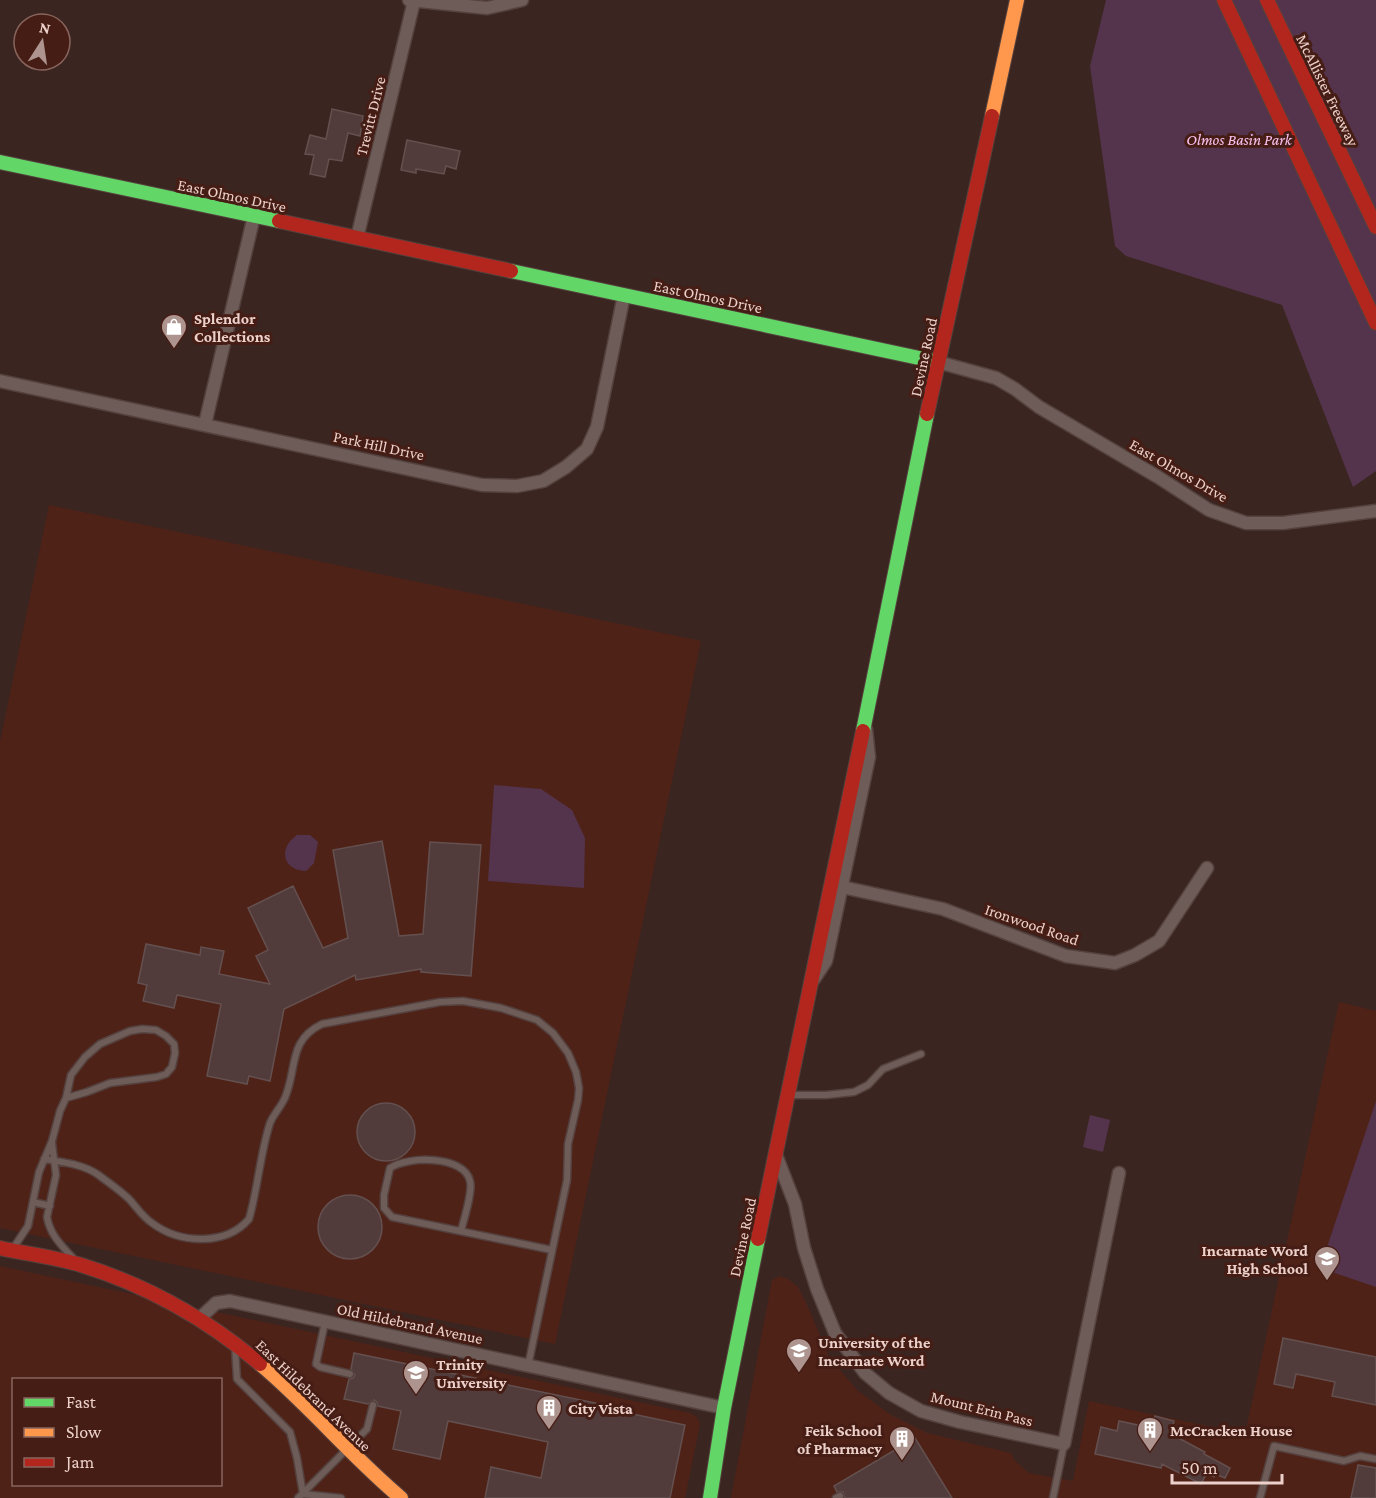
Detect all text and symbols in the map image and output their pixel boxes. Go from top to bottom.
north arrow [12,12,72,72]
text: N [38,18,52,37]
street label: McAllister Freeway [1292,32,1362,150]
street label: Trevitt Drive [352,75,389,157]
park label: Olmos Basin Park [1186,131,1293,148]
street label: East Olmos Drive [176,176,288,215]
street label: East Olmos Drive [652,277,764,316]
place label: Splendor Collections [194,310,271,345]
shop icon: Splendor Collections [159,312,189,350]
street label: Devine Road [907,315,940,398]
street label: Park Hill Drive [332,428,426,463]
street label: East Olmos Drive [1127,435,1231,505]
street label: Ironwood Road [983,900,1082,949]
street label: Devine Road [726,1195,759,1278]
place label: Incarnate Word High School [1201,1242,1308,1277]
school or university icon: Incarnate Word High School [1312,1244,1342,1282]
street label: Old Hildebrand Avenue [335,1300,484,1347]
place label: University of the Incarnate Word [818,1334,931,1369]
street label: East Hildebrand Avenue [253,1336,375,1455]
school or university icon: University of the Incarnate Word [784,1336,814,1374]
place label: Trinity University [436,1356,507,1391]
school or university icon: Trinity University [401,1358,431,1396]
legend [12,1378,222,1486]
street label: Mount Erin Pass [929,1388,1035,1429]
text: Fast [66,1392,97,1412]
building icon: City Vista [534,1393,564,1431]
place label: City Vista [568,1400,633,1417]
building icon: McCracken House [1135,1415,1165,1453]
text: Slow [66,1422,102,1442]
place label: Feik School of Pharmacy [797,1422,882,1457]
place label: McCracken House [1170,1422,1293,1439]
building icon: Feik School of Pharmacy [887,1424,917,1462]
scale bar [1172,1447,1282,1485]
text: Jam [64,1452,95,1472]
text: 50 m [1181,1458,1218,1478]

